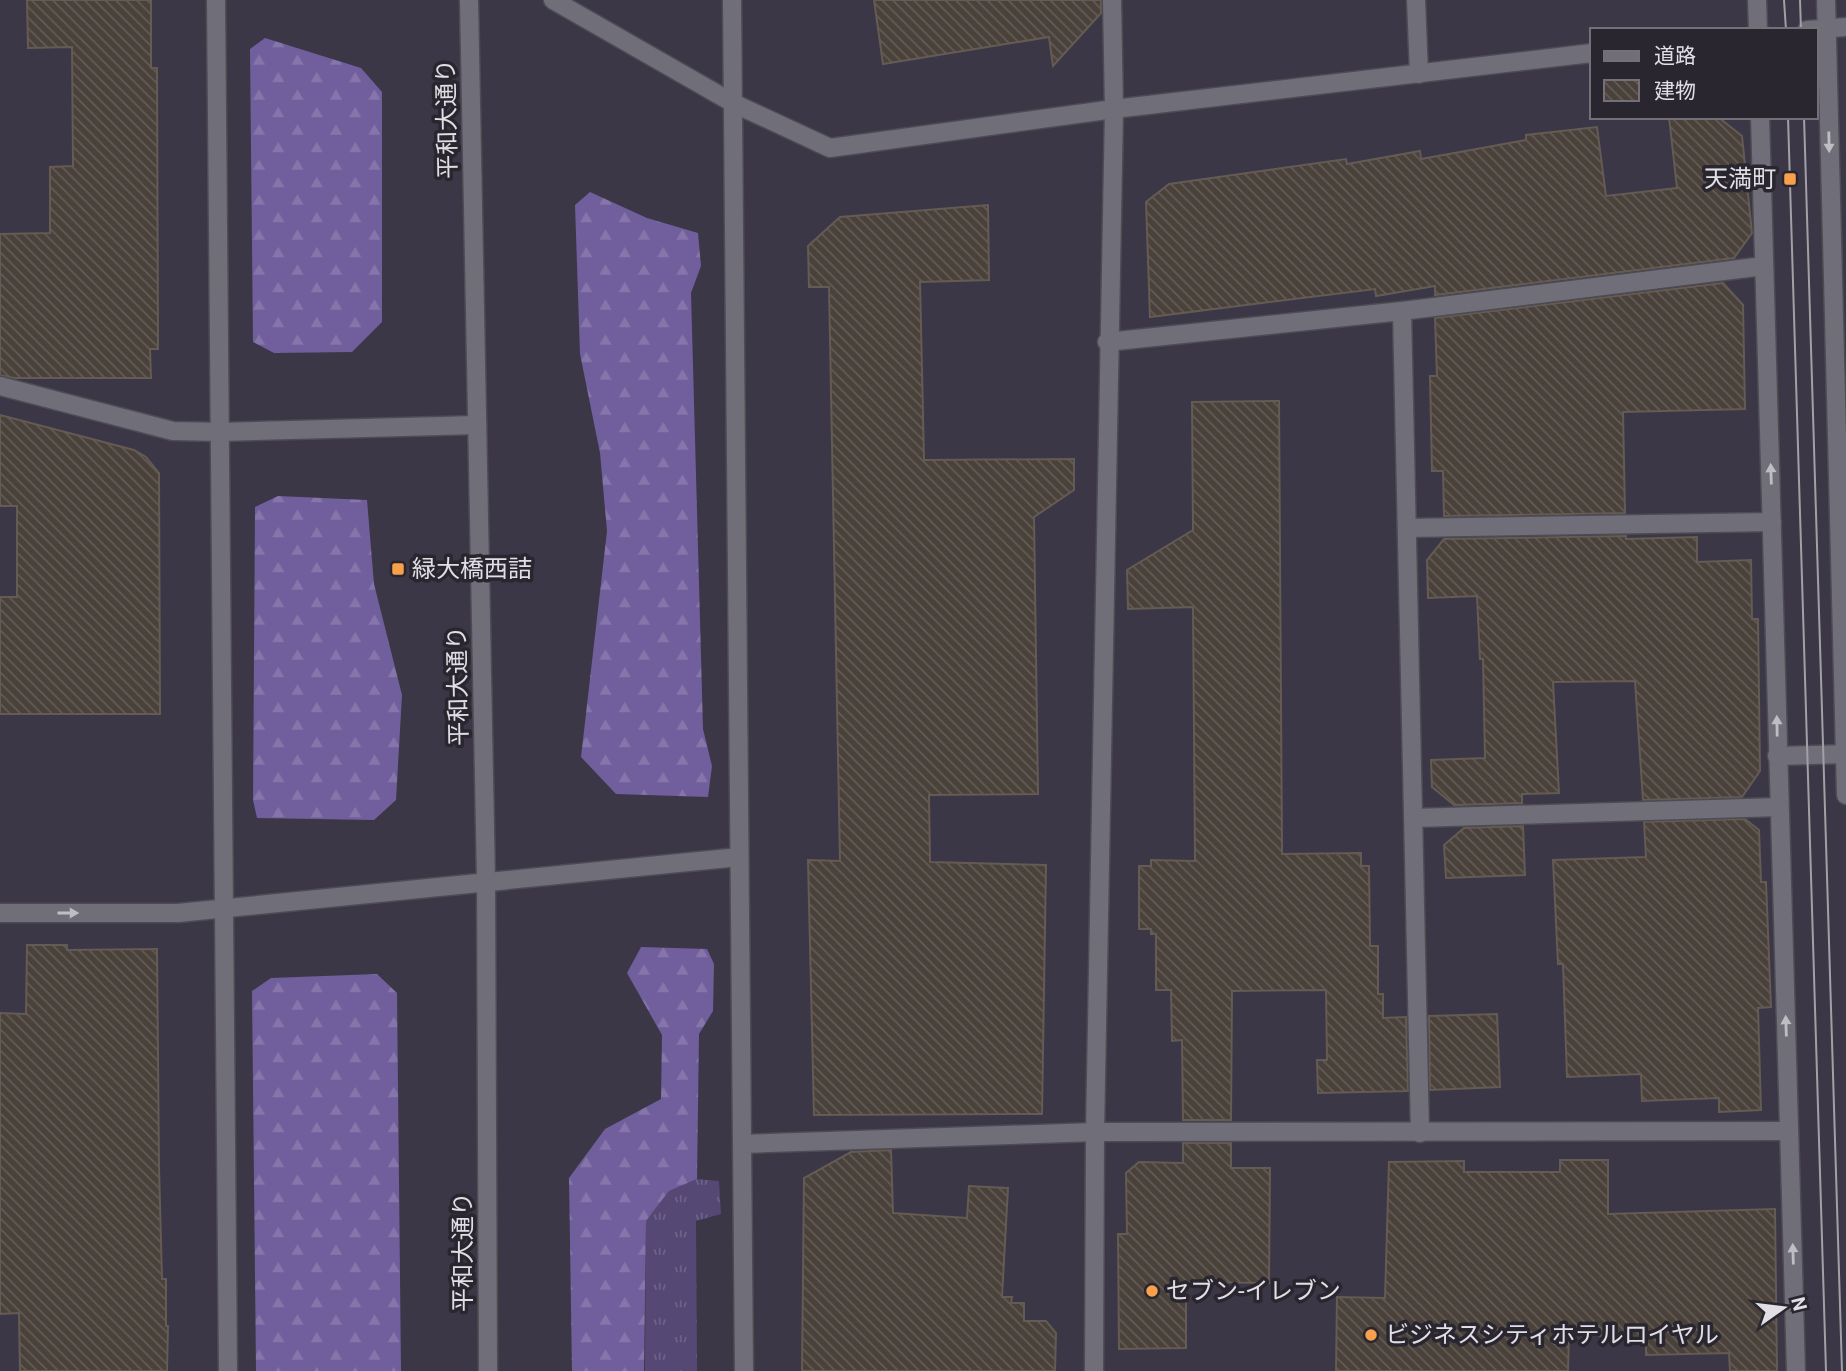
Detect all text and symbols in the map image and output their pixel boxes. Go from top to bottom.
legend [1590,28,1818,119]
text: 道路 [1654,44,1696,68]
street label: 平和大通り [432,59,462,179]
text: 建物 [1654,79,1696,103]
one-way arrow [1824,131,1835,153]
place label: 天満町 [1704,165,1776,193]
marker: 天満町 [1782,171,1798,187]
one-way arrow [1765,462,1776,484]
place label: 緑大橋西詰 [412,555,532,583]
marker: 緑大橋西詰 [390,561,406,577]
street label: 平和大通り [443,626,473,746]
one-way arrow [1771,714,1782,736]
one-way arrow [57,907,79,919]
one-way arrow [1780,1015,1791,1037]
street label: 平和大通り [449,1192,477,1312]
one-way arrow [1787,1243,1798,1265]
north arrow [1748,1273,1818,1343]
place label: セブン-イレブン [1166,1277,1341,1305]
marker: セブン-イレブン [1144,1283,1160,1299]
text: N [1786,1295,1812,1313]
place label: ビジネスシティホテルロイヤル [1385,1321,1719,1349]
marker: ビジネスシティホテルロイヤル [1363,1327,1379,1343]

